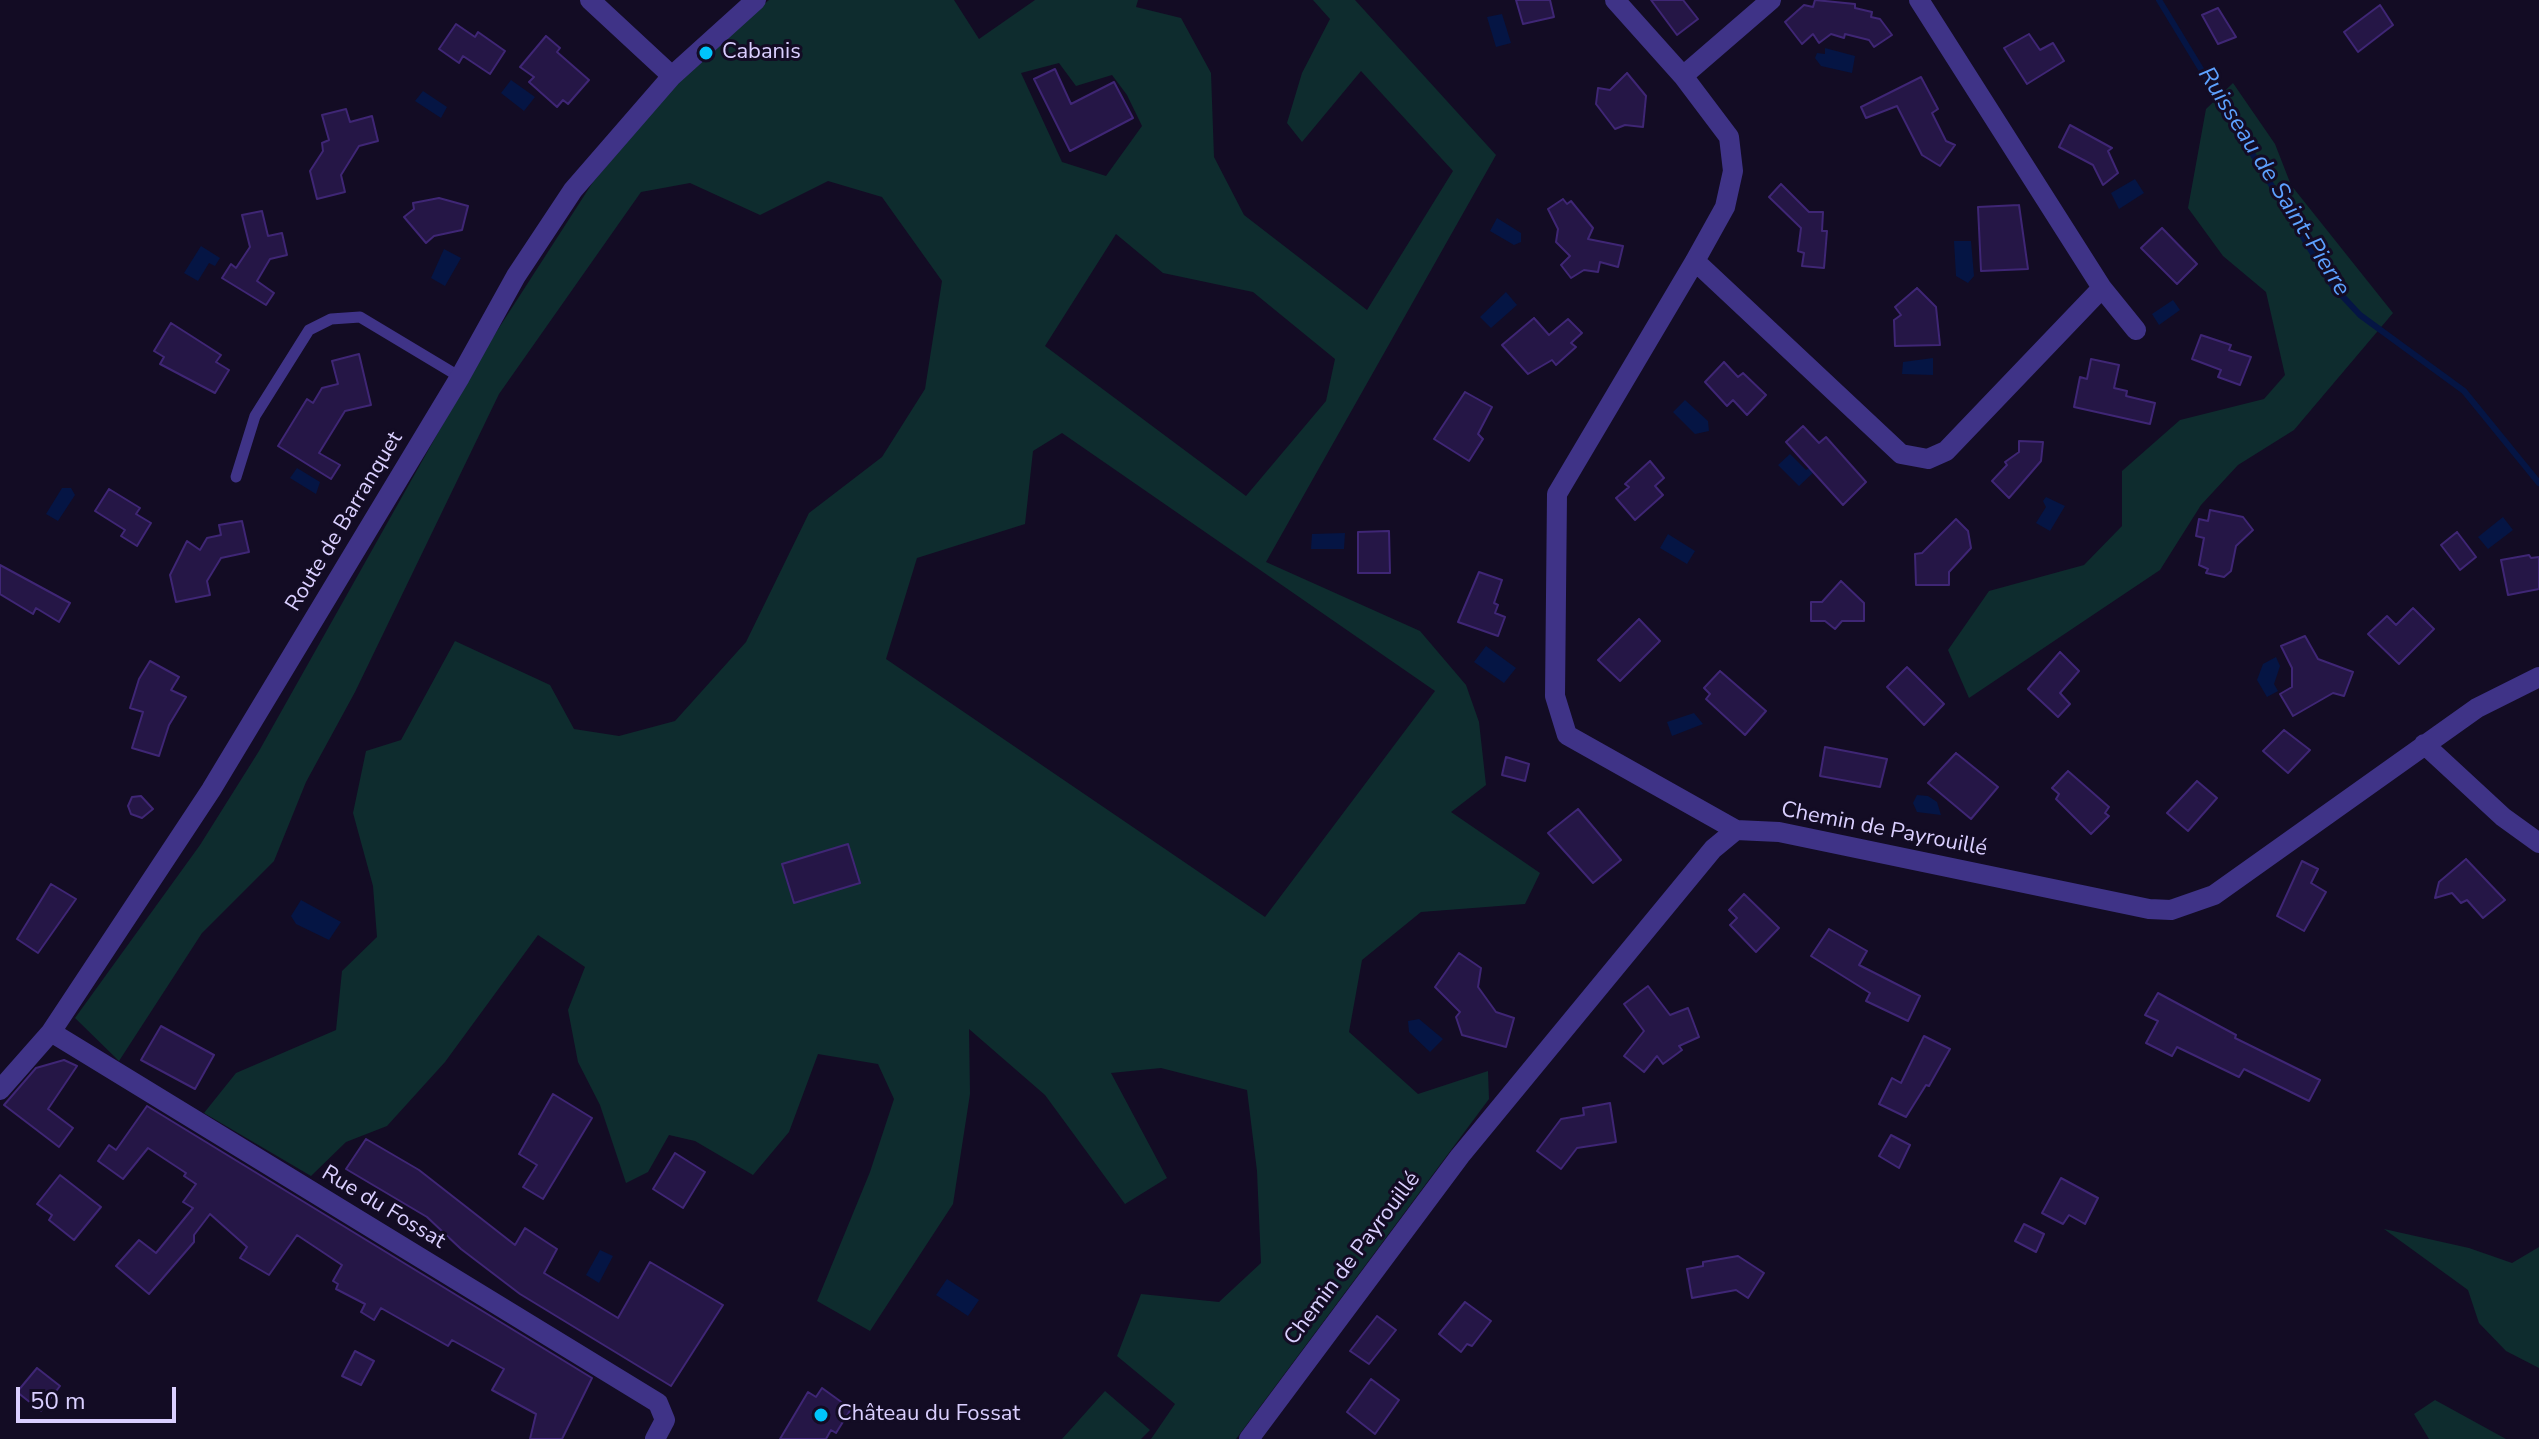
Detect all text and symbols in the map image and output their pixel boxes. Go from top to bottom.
place label: Cabanis [722,40,801,66]
marker: Cabanis [697,44,715,62]
water label: Ruisseau de Saint-Pierre [2191,62,2355,302]
street label: Route de Barranquet [281,427,409,617]
street label: Chemin de Payrouillé [1779,797,1989,863]
street label: Rue du Fossat [316,1161,450,1255]
street label: Chemin de Payrouillé [1279,1167,1427,1351]
scale bar [20,1371,180,1421]
text: 50 m [30,1385,86,1417]
place label: Château du Fossat [837,1402,1020,1428]
marker: Château du Fossat [812,1406,830,1424]

